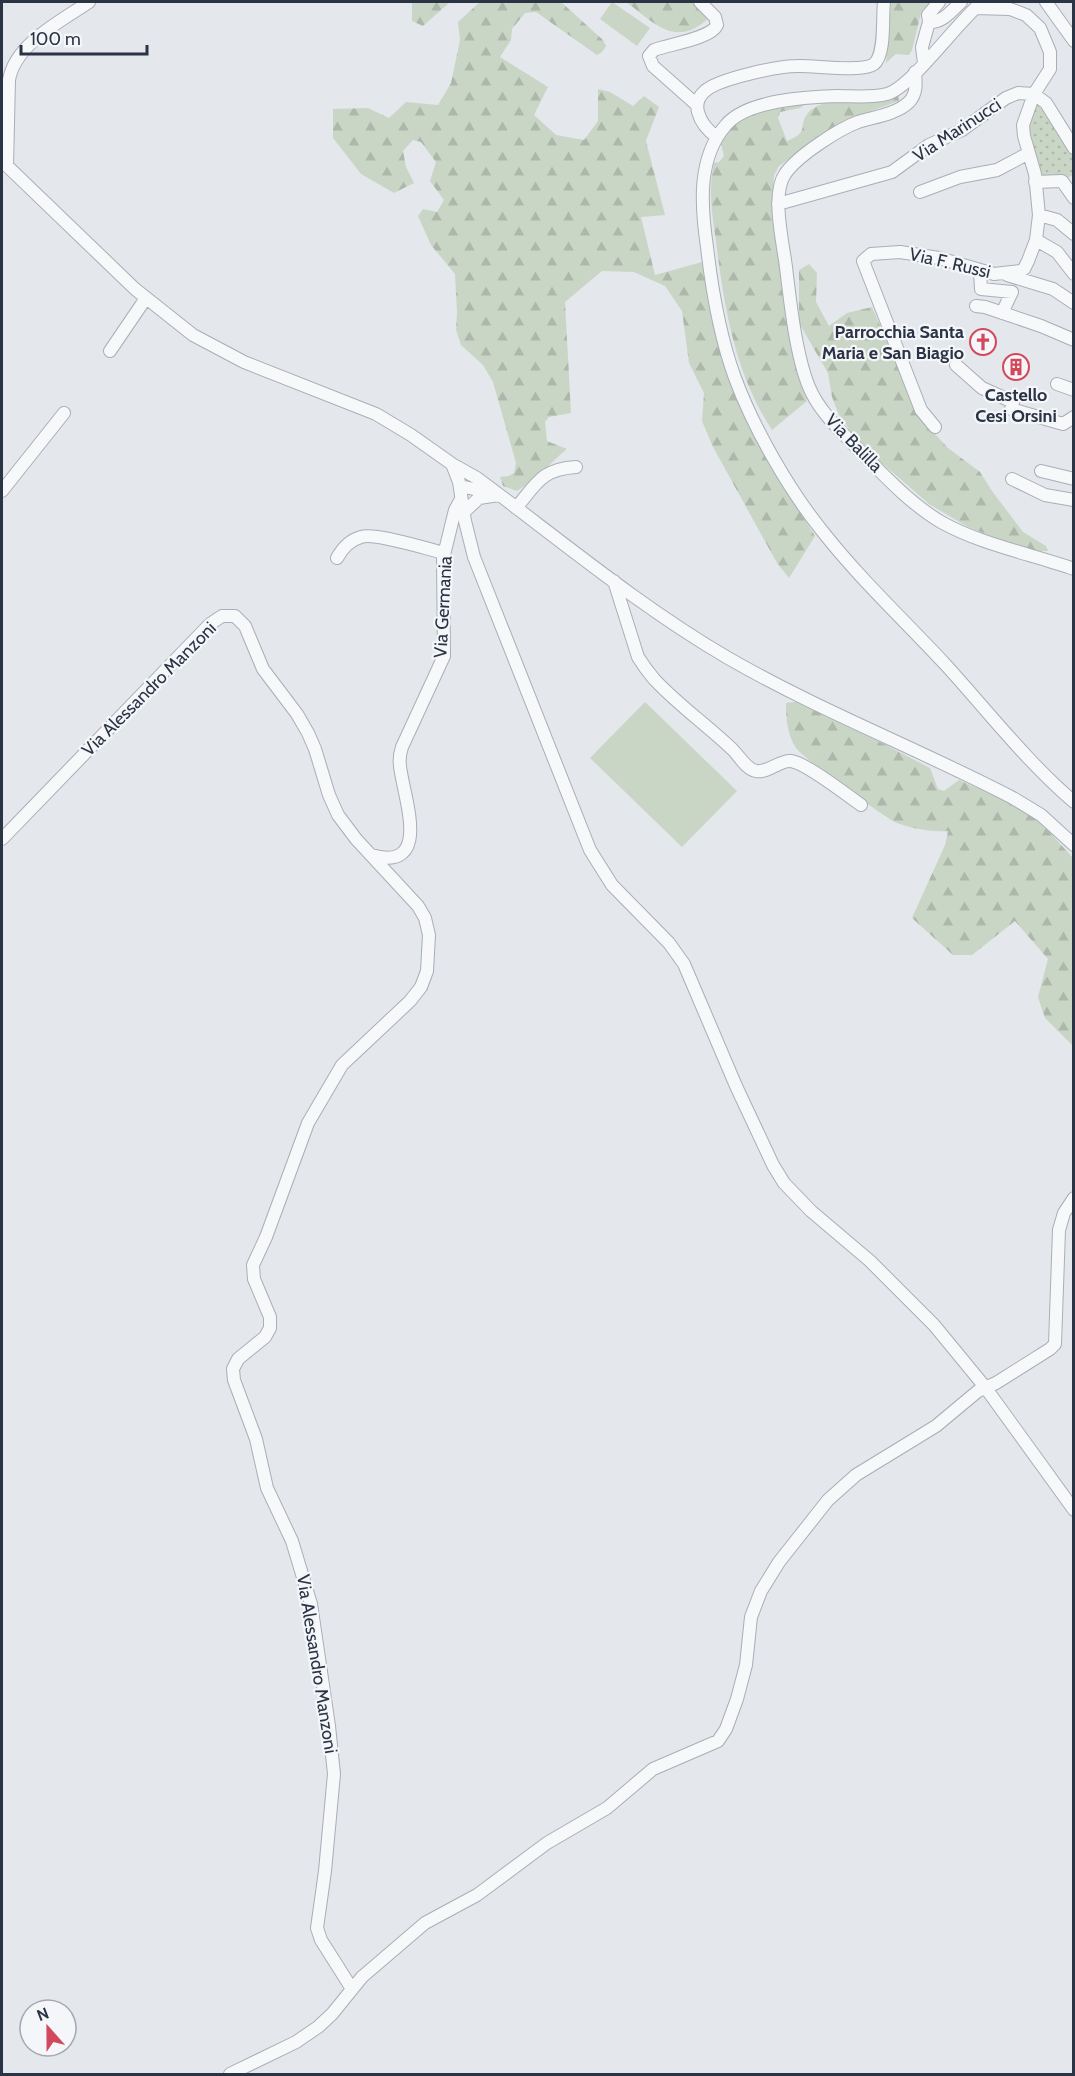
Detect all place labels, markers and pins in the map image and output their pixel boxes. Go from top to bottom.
place label: Parrocchia Santa Maria e San Biagio [822,321,964,364]
church icon: Parrocchia Santa Maria e San Biagio [968,327,998,357]
building icon: Castello Cesi Orsini [1001,352,1031,382]
place label: Castello Cesi Orsini [975,384,1057,427]

